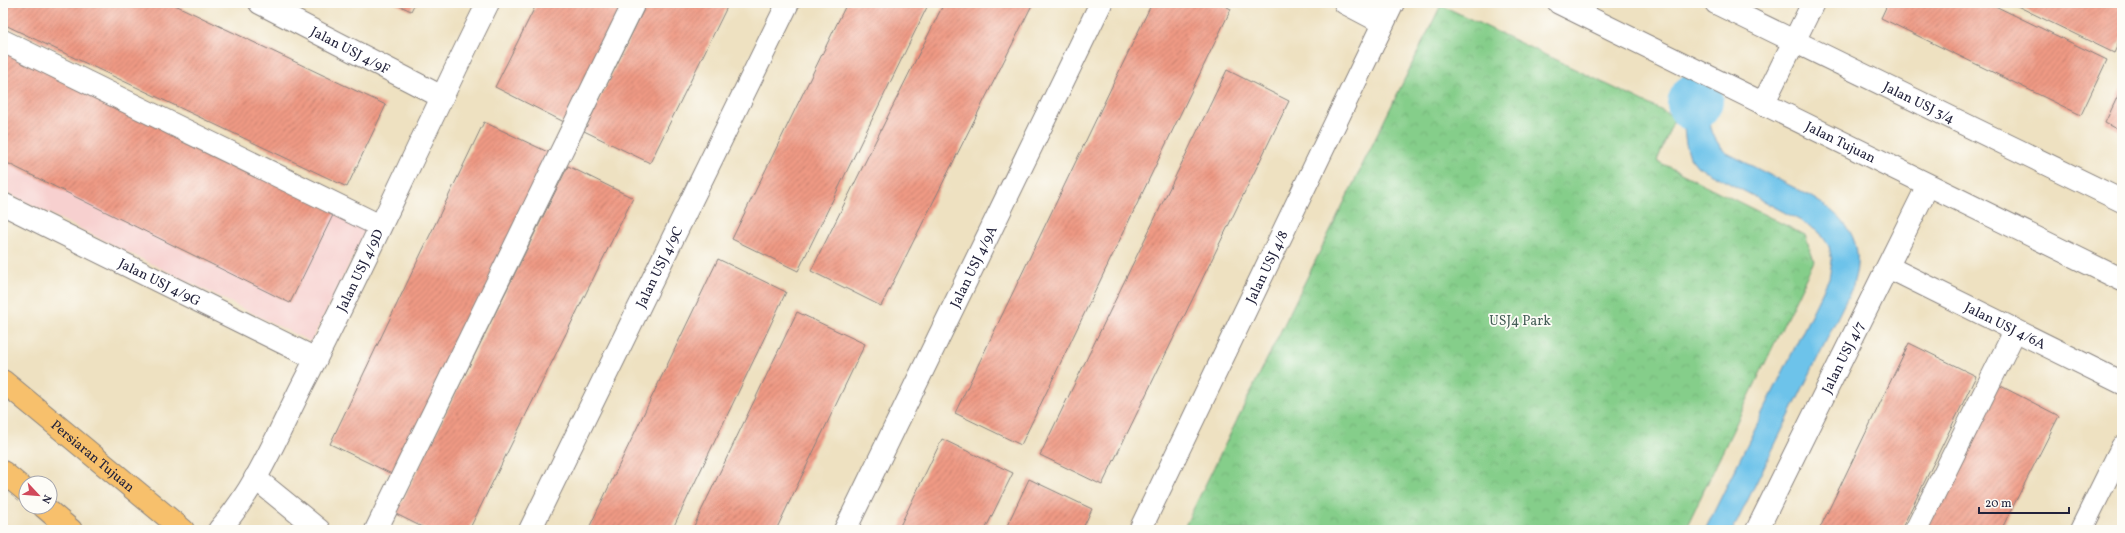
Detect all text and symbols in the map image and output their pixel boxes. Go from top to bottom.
street label: Jalan USJ 4/9F [307,23,393,80]
street label: Jalan USJ 3/4 [1880,78,1957,129]
street label: Jalan Tujuan [1802,118,1878,168]
street label: Jalan USJ 4/9A [946,223,1002,311]
street label: Jalan USJ 4/9C [632,224,688,311]
street label: Jalan USJ 4/9D [333,226,389,315]
street label: Jalan USJ 4/8 [1242,228,1293,307]
street label: Jalan USJ 4/9G [115,255,203,311]
street label: Jalan USJ 4/6A [1961,298,2049,355]
park label: USJ4 Park [1489,312,1551,331]
street label: Jalan USJ 4/7 [1818,318,1870,397]
street label: Persiaran Tujuan [46,416,138,497]
north arrow [18,475,58,515]
scale bar [1979,489,2069,515]
text: N [37,492,54,506]
text: 20 m [1985,496,2012,512]

